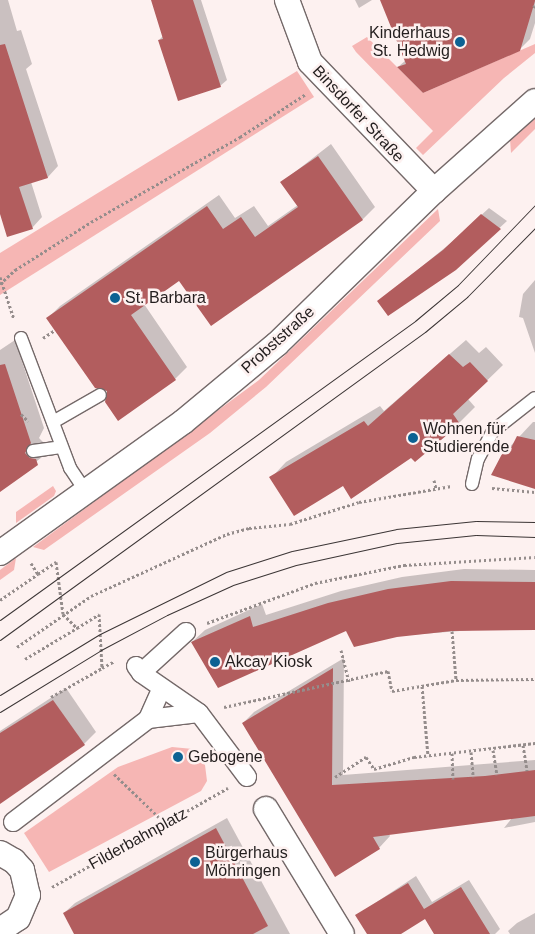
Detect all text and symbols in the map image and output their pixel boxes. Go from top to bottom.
place label: Kinderhaus St. Hedwig [369,23,450,61]
marker: Kinderhaus St. Hedwig [454,36,466,48]
street label: Binsdorfer Straße [308,62,408,166]
place label: St. Barbara [125,288,206,308]
marker: St. Barbara [109,292,121,304]
street label: Probststraße [238,302,318,378]
place label: Wohnen für Studierende [423,419,509,457]
marker: Wohnen für Studierende [407,432,419,444]
place label: Akcay Kiosk [225,652,312,672]
marker: Akcay Kiosk [209,656,221,668]
place label: Gebogene [188,747,263,767]
marker: Gebogene [172,751,184,763]
street label: Filderbahnplatz [86,804,190,874]
place label: Bürgerhaus Möhringen [205,843,288,881]
marker: Bürgerhaus Möhringen [189,856,201,868]

